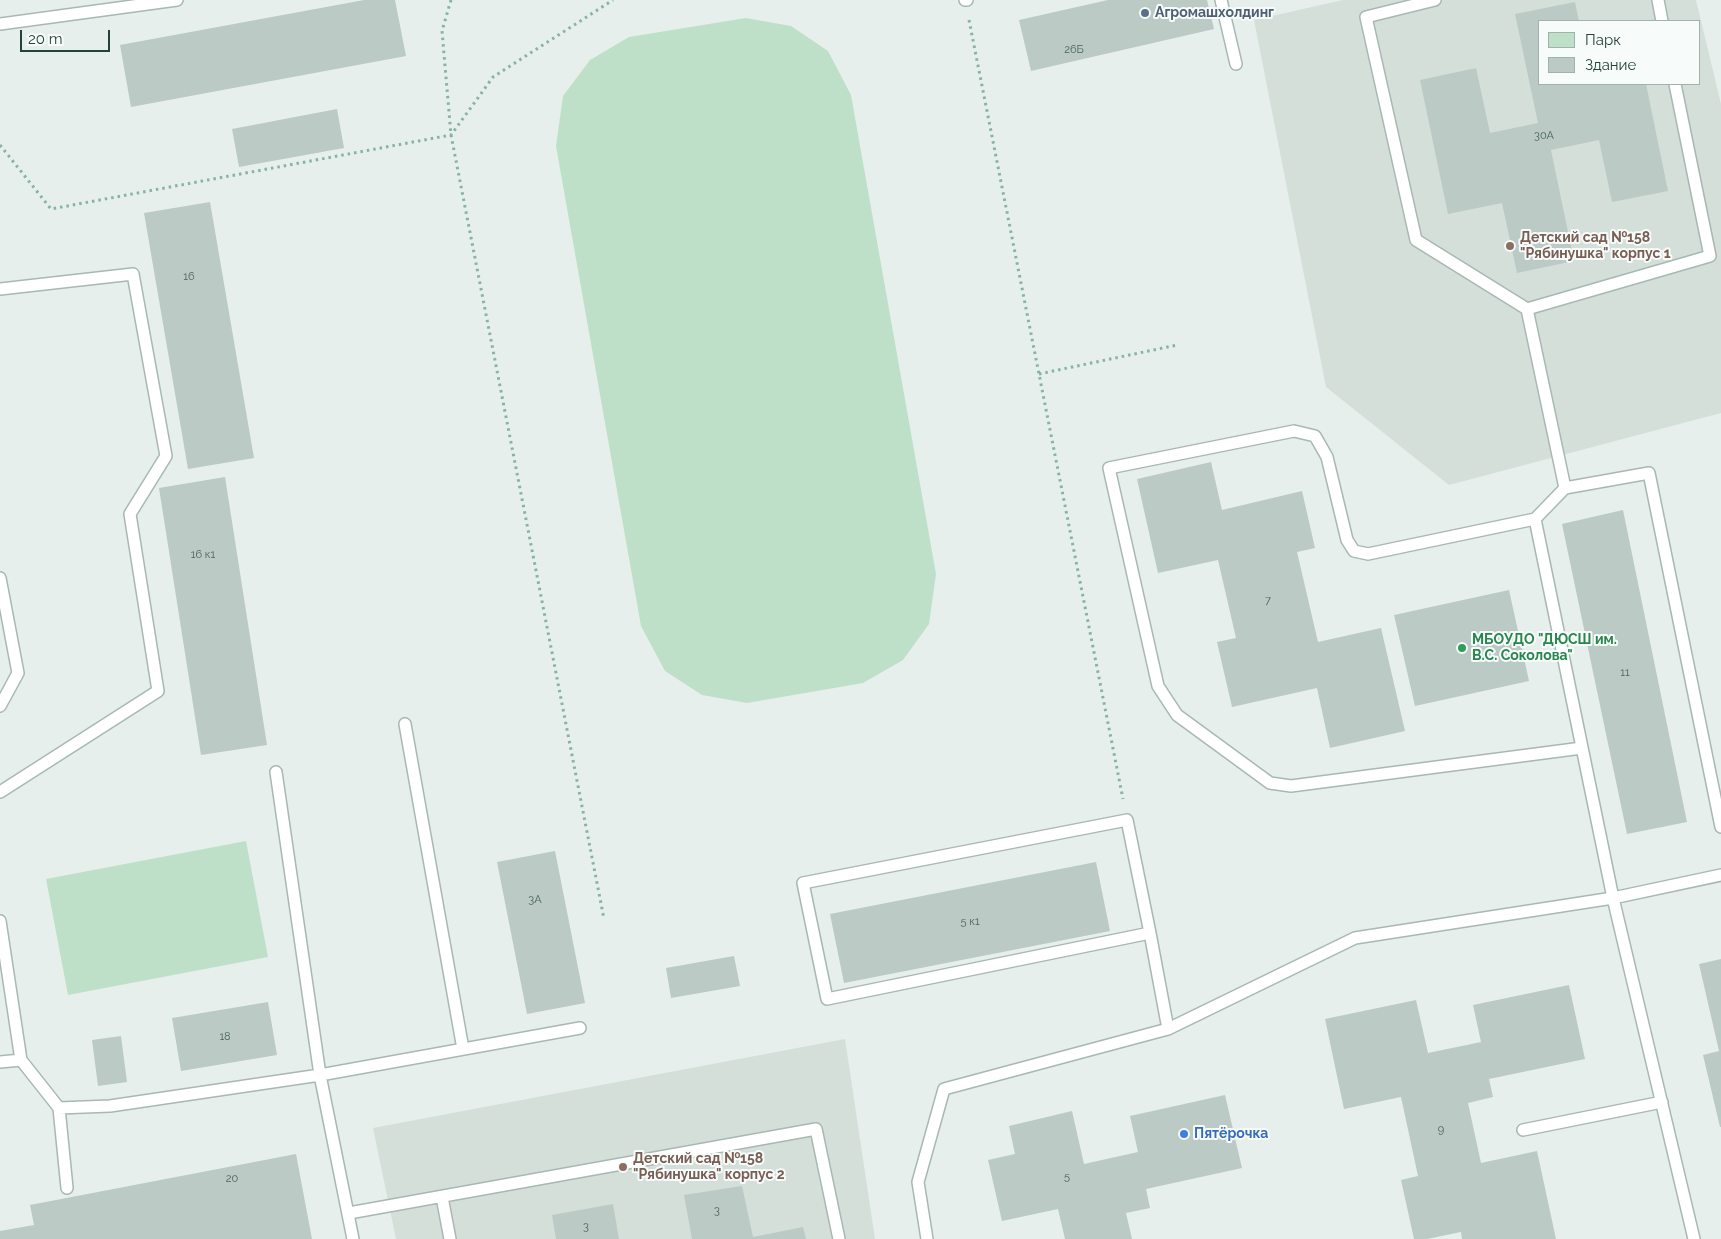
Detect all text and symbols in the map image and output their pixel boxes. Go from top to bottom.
place label: Агромашхолдинг [1155,5,1274,21]
marker: Агромашхолдинг [1139,7,1151,19]
scale bar [22,20,112,52]
legend [1538,20,1701,85]
text: 20 m [28,30,63,48]
text: Парк [1585,31,1621,49]
house number: 26Б [1064,43,1084,57]
text: Здание [1585,56,1636,74]
house number: 30А [1534,129,1554,143]
place label: Детский сад №158 "Рябинушка" корпус 1 [1520,230,1671,262]
marker: Детский сад №158 "Рябинушка" корпус 1 [1504,240,1516,252]
house number: 16 [183,270,195,284]
house number: 16 к1 [191,548,215,562]
house number: 7 [1265,594,1271,608]
place label: МБОУДО "ДЮСШ им. В.С. Соколова" [1472,632,1617,664]
marker: МБОУДО "ДЮСШ им. В.С. Соколова" [1456,642,1468,654]
house number: 11 [1620,666,1630,680]
house number: 3А [528,893,542,907]
house number: 5 к1 [960,915,980,929]
house number: 18 [219,1030,231,1044]
house number: 9 [1438,1123,1444,1137]
place label: Пятёрочка [1194,1126,1268,1142]
marker: Пятёрочка [1178,1128,1190,1140]
place label: Детский сад №158 "Рябинушка" корпус 2 [633,1151,785,1184]
marker: Детский сад №158 "Рябинушка" корпус 2 [617,1161,629,1173]
house number: 5 [1064,1170,1070,1184]
house number: 20 [226,1172,238,1186]
house number: 3 [714,1204,720,1218]
house number: 3 [583,1220,589,1234]

